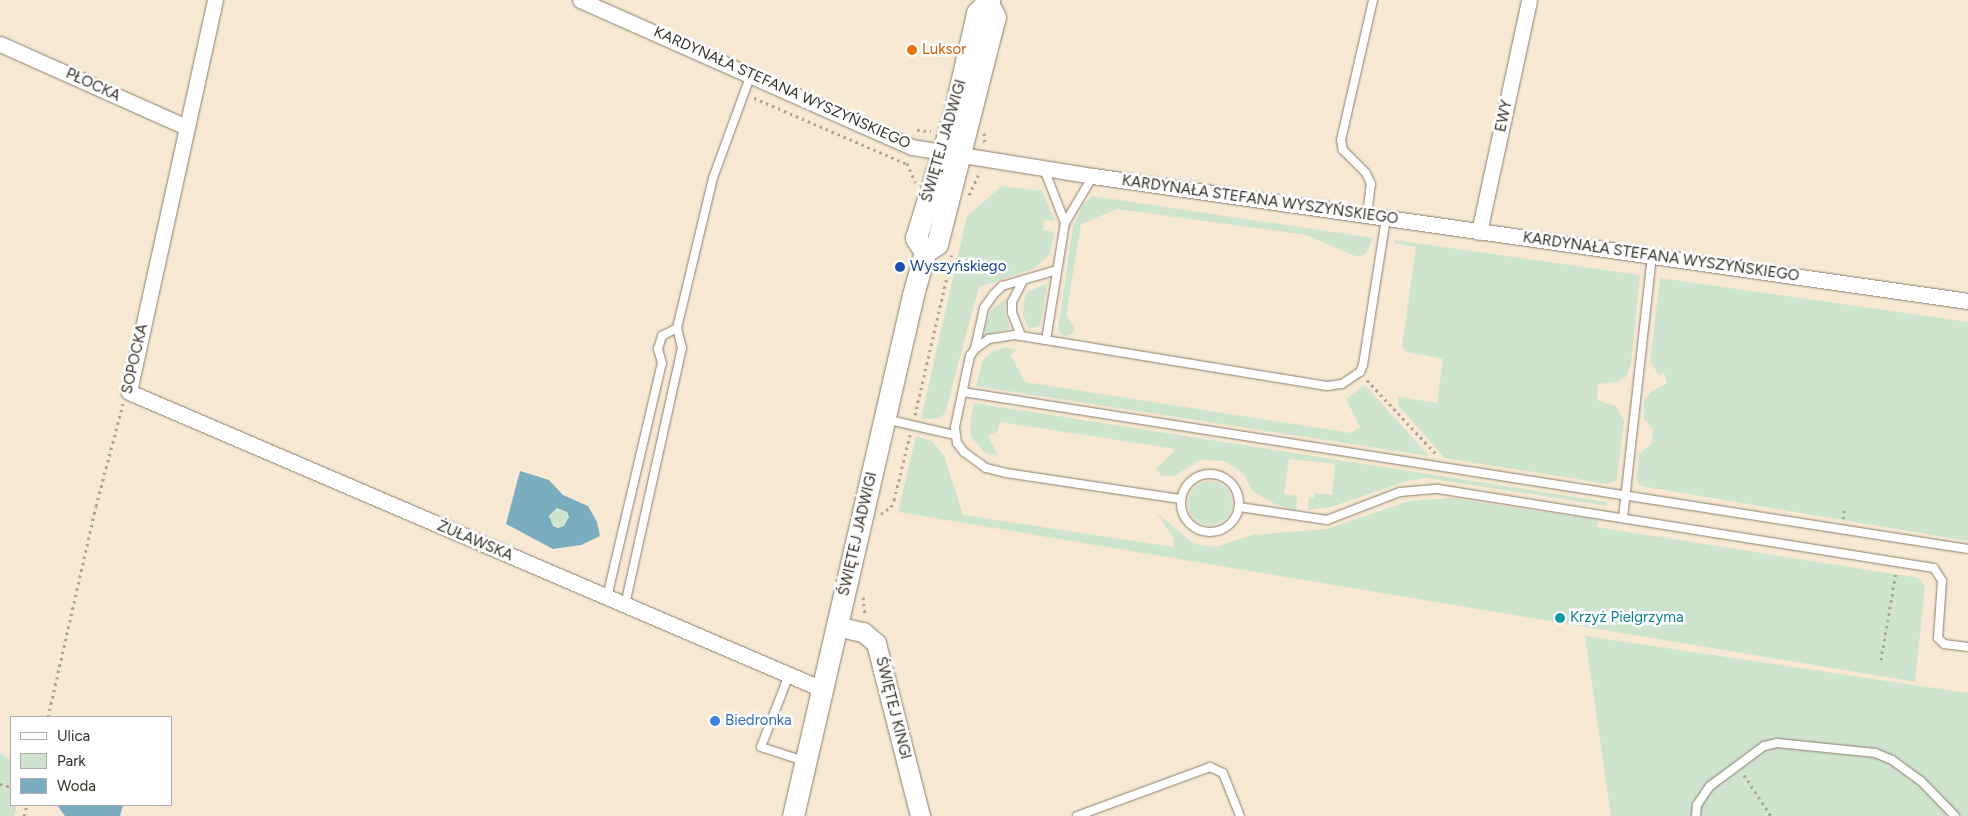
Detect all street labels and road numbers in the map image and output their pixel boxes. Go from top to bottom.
street label: KARDYNAŁA STEFANA WYSZYŃSKIEGO [651,23,913,153]
street label: PŁOCKA [63,65,123,105]
street label: ŚWIĘTEJ JADWIGI [918,78,970,204]
street label: EWY [1492,98,1516,134]
street label: KARDYNAŁA STEFANA WYSZYŃSKIEGO [1121,172,1399,228]
street label: KARDYNAŁA STEFANA WYSZYŃSKIEGO [1522,229,1800,285]
street label: SOPOCKA [118,322,152,396]
street label: ŚWIĘTEJ JADWIGI [835,470,881,598]
street label: ŻUŁAWSKA [434,517,516,565]
street label: ŚWIĘTEJ KINGI [872,655,914,761]

